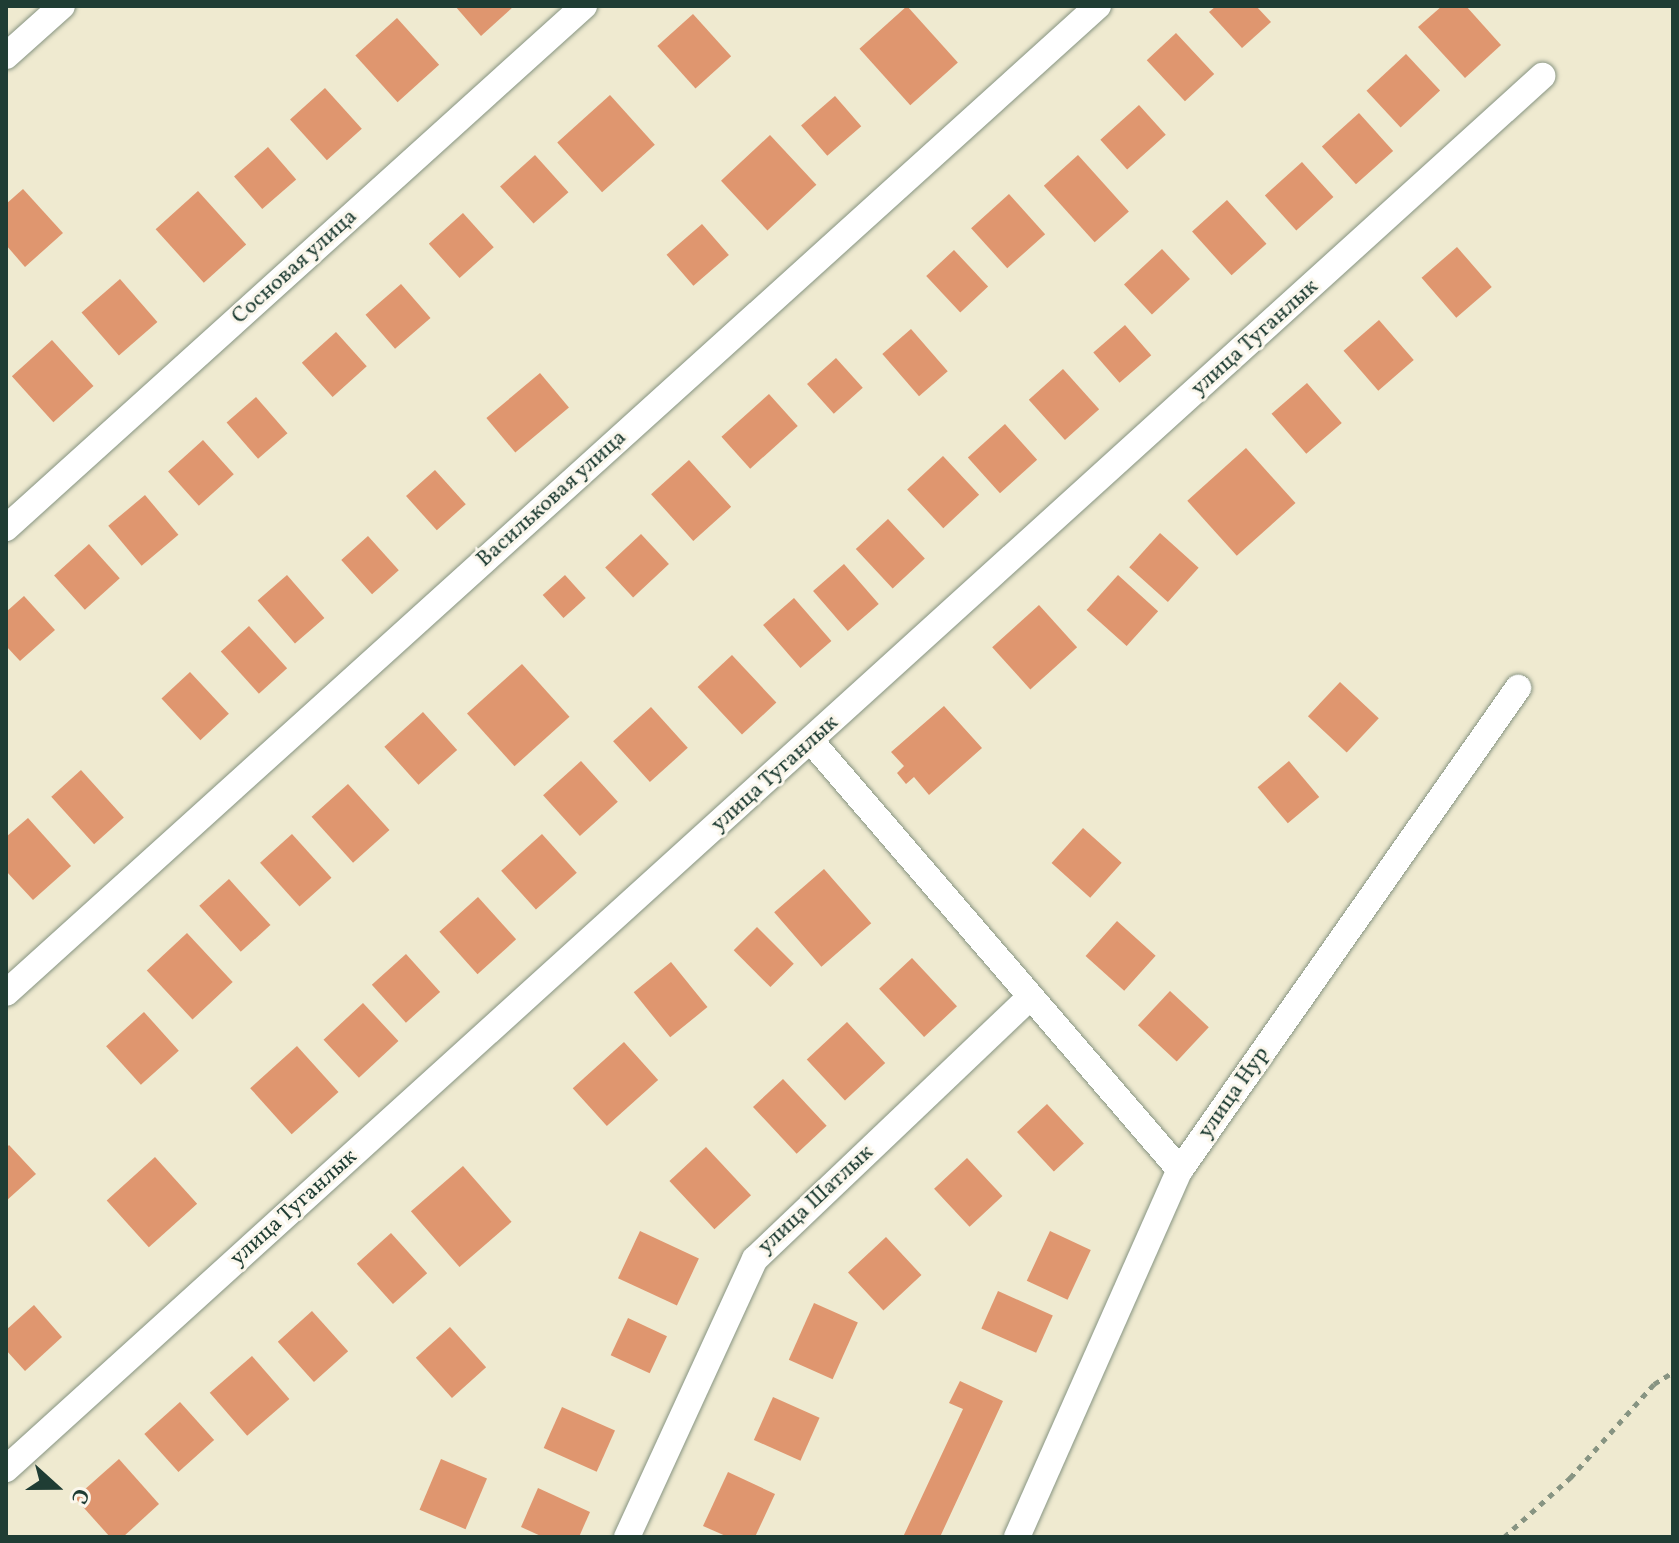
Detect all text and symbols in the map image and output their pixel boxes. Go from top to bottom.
street label: Сосновая улица [227,204,363,330]
street label: улица Туганлык [1186,274,1324,402]
street label: Васильковая улица [471,425,633,573]
street label: улица Туганлык [706,710,844,838]
street label: улица Нур [1193,1042,1275,1144]
street label: улица Шатлык [753,1140,879,1260]
street label: улица Туганлык [225,1144,363,1272]
north arrow [16,1447,96,1527]
text: С [62,1484,96,1508]

